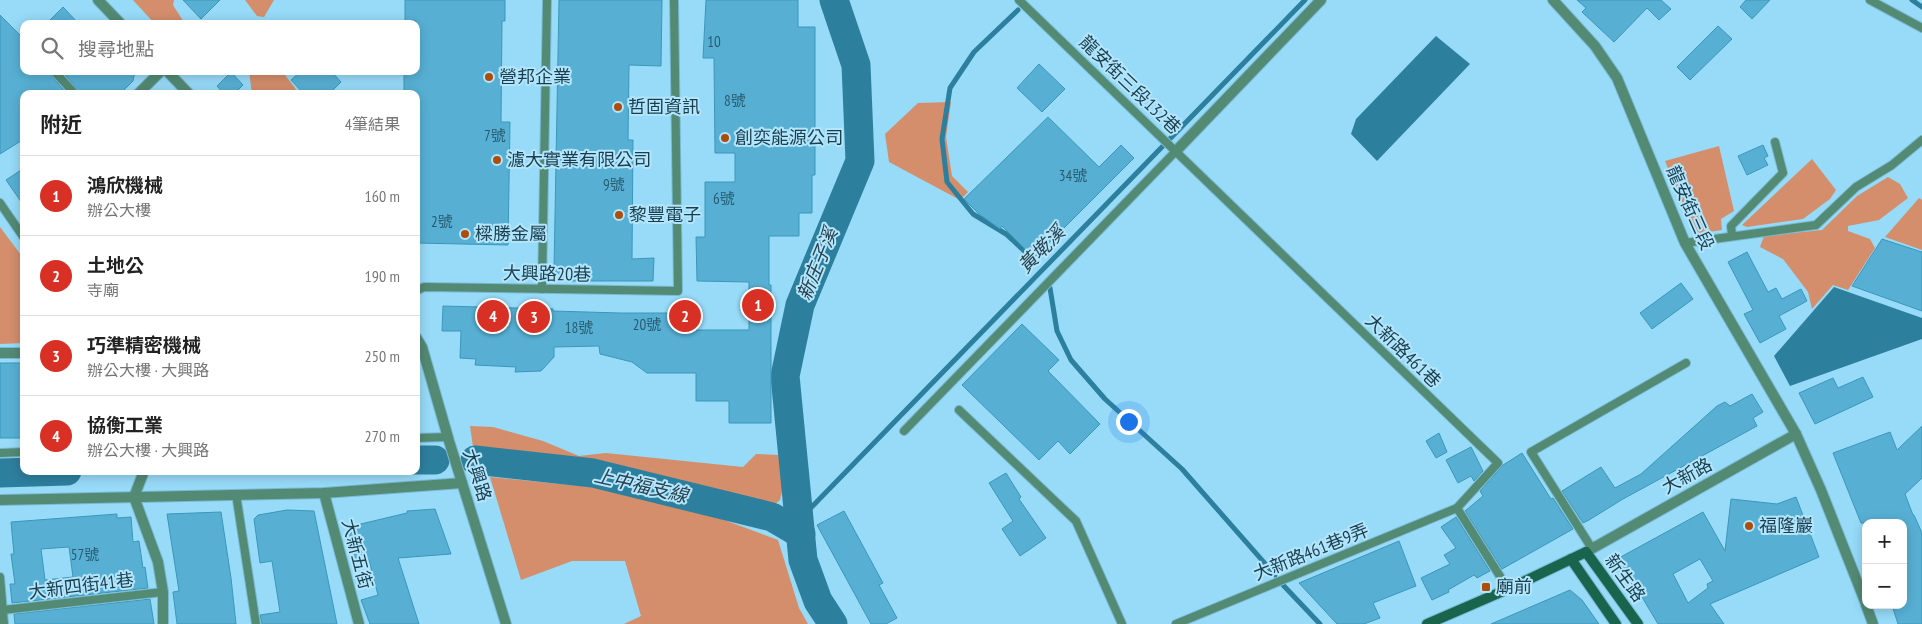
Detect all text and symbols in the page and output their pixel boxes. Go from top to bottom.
search box [20,20,420,75]
street label: 龍安街三段132巷 [1075,30,1186,139]
house number: 10 [707,32,721,51]
icon: search [38,34,66,62]
text: 搜尋地點 [78,37,154,61]
place label: 營邦企業 [499,65,571,88]
marker: 營邦企業 [483,71,495,83]
house number: 8號 [724,91,746,110]
place label: 哲固資訊 [628,95,700,118]
marker: 哲固資訊 [612,101,624,113]
text: 附近 [40,111,82,138]
text: 4筆結果 [345,114,400,134]
house number: 7號 [484,126,506,145]
place label: 創奕能源公司 [735,126,843,149]
marker: 創奕能源公司 [719,132,731,144]
place label: 濾大實業有限公司 [507,148,651,171]
marker: 濾大實業有限公司 [491,154,503,166]
street label: 龍安街三段 [1662,162,1719,254]
house number: 34號 [1059,166,1087,185]
text: 鴻欣機械 [87,173,163,197]
house number: 9號 [603,175,625,194]
text: 1 [52,186,60,206]
text: 160 m [365,186,400,206]
house number: 6號 [713,189,735,208]
text: 辦公大樓 [87,200,151,220]
place label: 黎豐電子 [629,203,701,226]
marker: 黎豐電子 [613,209,625,221]
house number: 2號 [431,212,453,231]
water label: 黃墘溪 [1013,218,1072,278]
water label: 新庄子溪 [792,221,843,304]
place label: 樑勝金屬 [475,222,547,245]
marker: 樑勝金屬 [459,228,471,240]
text: 土地公 [87,253,144,277]
street label: 大興路20巷 [503,261,591,286]
text: 2 [52,266,60,286]
text: 190 m [365,266,400,286]
text: 寺廟 [87,280,119,300]
pin: 1 [742,286,774,324]
pin: 4 [477,297,509,335]
pin: 2 [669,297,701,335]
pin: 3 [518,298,550,336]
street label: 大新路461巷 [1361,309,1446,392]
house number: 20號 [633,315,661,334]
house number: 18號 [565,318,593,337]
text: 巧準精密機械 [87,333,201,357]
text: 3 [52,346,60,366]
text: 250 m [365,346,400,366]
text: 辦公大樓 · 大興路 [87,360,209,380]
your location [1116,409,1142,435]
text: 協衡工業 [87,413,163,437]
text: 4 [52,426,60,446]
text: 270 m [365,426,400,446]
text: 辦公大樓 · 大興路 [87,440,209,460]
street label: 大興路 [458,446,497,504]
street label: 大新路 [1658,452,1716,499]
water label: 上中福支線 [592,463,692,508]
place label: 福隆巖 [1759,514,1813,537]
street label: 大新五街 [337,516,378,592]
street label: 大新路461巷9弄 [1250,518,1372,585]
map controls [1862,519,1907,609]
button: + [1862,519,1907,564]
marker: 福隆巖 [1743,520,1755,532]
house number: 57號 [71,545,99,564]
street label: 新生路 [1600,549,1651,606]
button: − [1862,564,1907,609]
street label: 大新四街41巷 [27,568,135,603]
place label: 廟前 [1496,575,1532,598]
marker: 廟前 [1480,581,1492,593]

